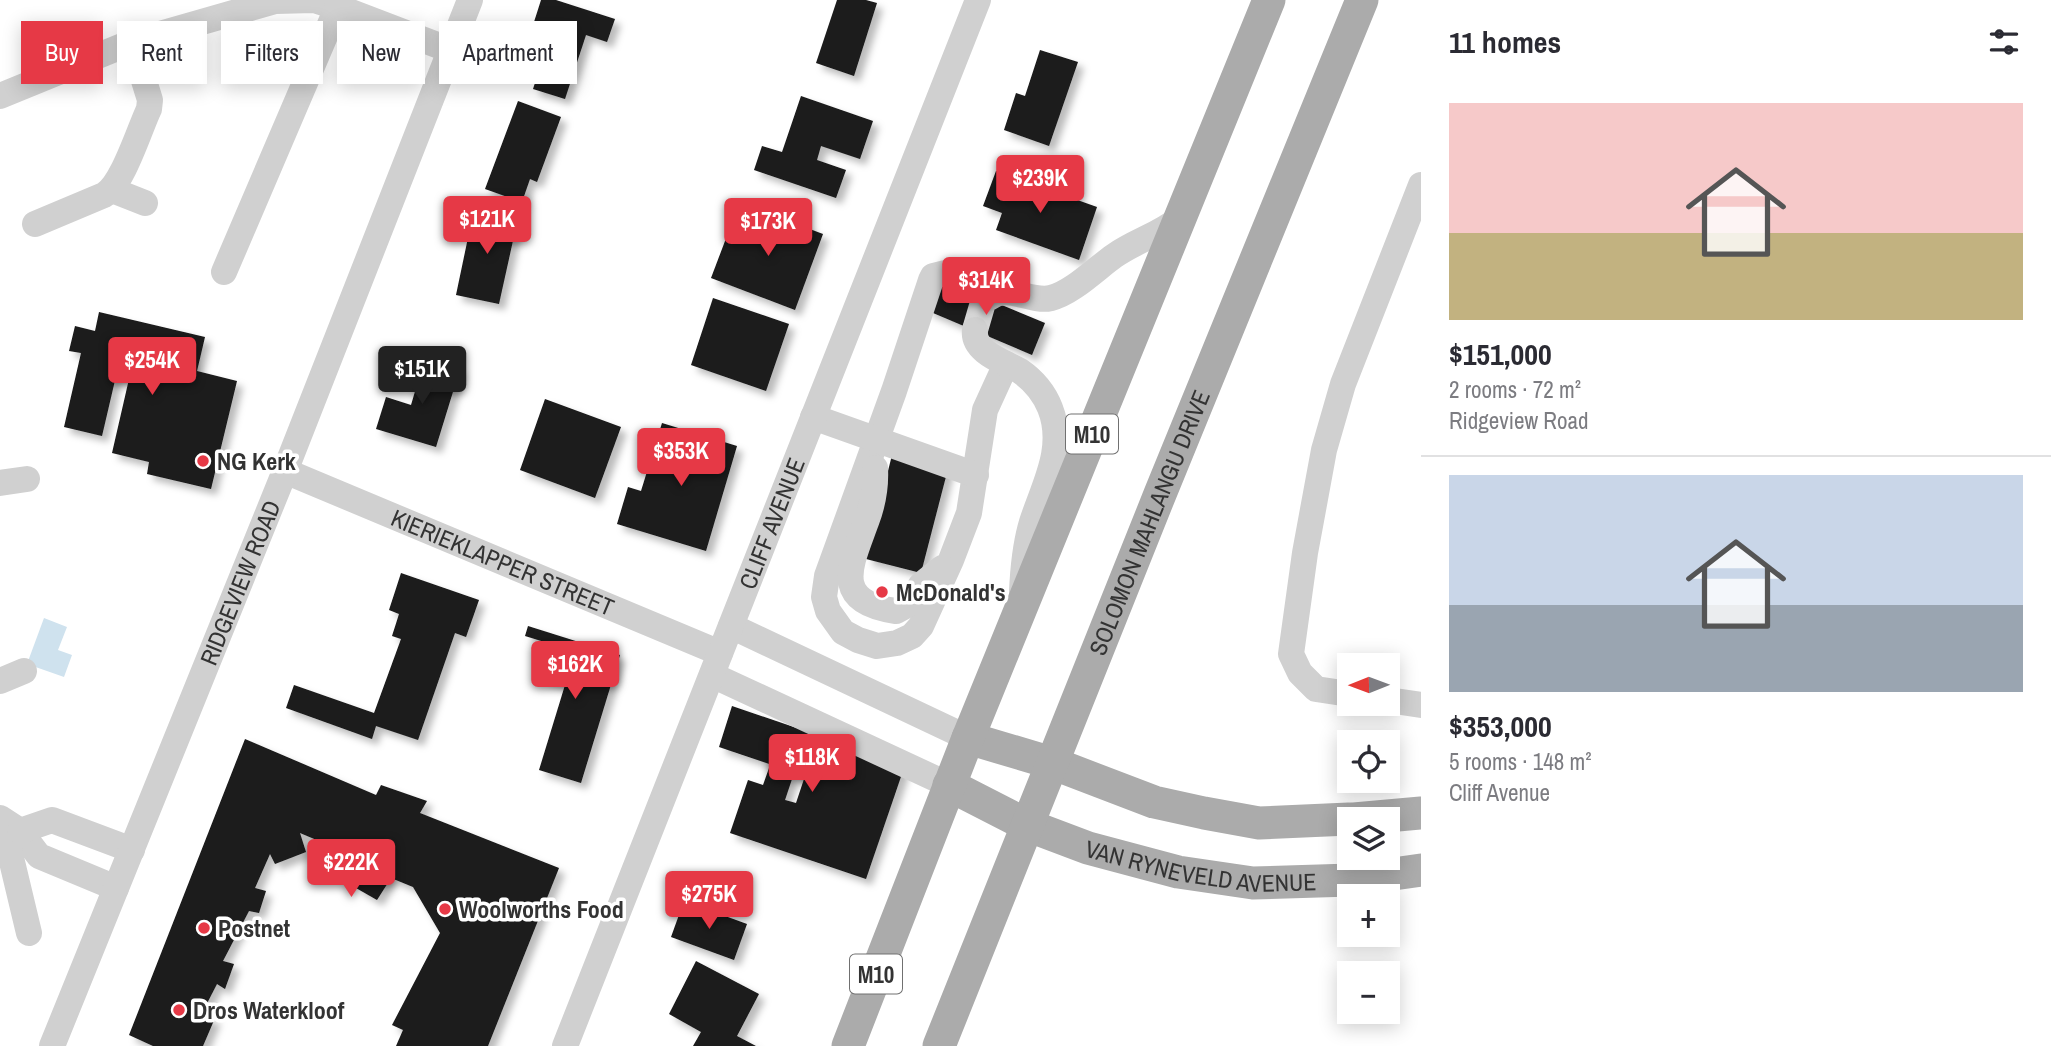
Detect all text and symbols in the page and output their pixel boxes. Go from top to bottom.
chip: Buy [21,21,103,84]
chip: Rent [117,21,207,84]
chip: Filters [221,21,323,84]
chip: New [337,21,425,84]
chip: Apartment [439,21,577,84]
text: 11 homes [1449,22,1561,62]
icon: filters [1985,23,2023,61]
icon: home [1673,149,1799,275]
pin: $239K [991,156,1089,215]
text: $239K [1012,162,1068,193]
pin: $121K [438,196,536,256]
pin: $173K [719,198,817,258]
text: $121K [459,203,515,234]
text: $173K [740,205,796,236]
pin: $314K [937,258,1035,317]
text: $314K [958,264,1014,295]
text: $151,000 [1449,334,1552,374]
pin: $254K [103,338,201,397]
text: $254K [124,344,180,375]
pin: $151K [373,346,471,406]
text: $151K [394,353,450,384]
text: 2 rooms · 72 m² [1449,374,1581,405]
street label: SOLOMON MAHLANGU DRIVE [1081,385,1217,660]
text: Ridgeview Road [1449,405,1588,436]
road number: M10 [1066,414,1118,454]
pin: $353K [632,428,730,488]
text: $353K [653,435,709,466]
place label: NG Kerk [217,445,296,477]
marker: NG Kerk [195,453,211,469]
street label: CLIFF AVENUE [731,453,812,594]
street label: RIDGEVIEW ROAD [192,495,287,670]
street label: KIERIEKLAPPER STREET [386,501,619,623]
icon: home [1673,521,1799,647]
place label: McDonald's [896,576,1006,608]
marker: McDonald's [874,584,890,600]
pin: $162K [526,642,624,701]
text: $162K [547,648,603,679]
north arrow [1337,653,1400,716]
map controls [1337,653,1400,1024]
text: $353,000 [1449,706,1552,746]
button: locate [1337,730,1400,793]
pin: $118K [763,734,861,794]
text: $118K [785,741,839,772]
text: 5 rooms · 148 m² [1449,746,1592,777]
text: Cliff Avenue [1449,777,1550,808]
button: layers [1337,807,1400,870]
street label: VAN RYNEVELD AVENUE [1082,832,1317,899]
pin: $222K [302,839,400,899]
text: $222K [323,846,379,877]
pin: $275K [660,872,758,931]
text: $275K [681,878,737,909]
button: + [1337,884,1400,947]
place label: Woolworths Food [459,893,624,925]
marker: Woolworths Food [437,901,453,917]
place label: Postnet [218,912,291,944]
marker: Postnet [196,920,212,936]
road number: M10 [850,954,902,993]
button: − [1337,961,1400,1024]
place label: Dros Waterkloof [193,994,345,1026]
marker: Dros Waterkloof [171,1002,187,1018]

